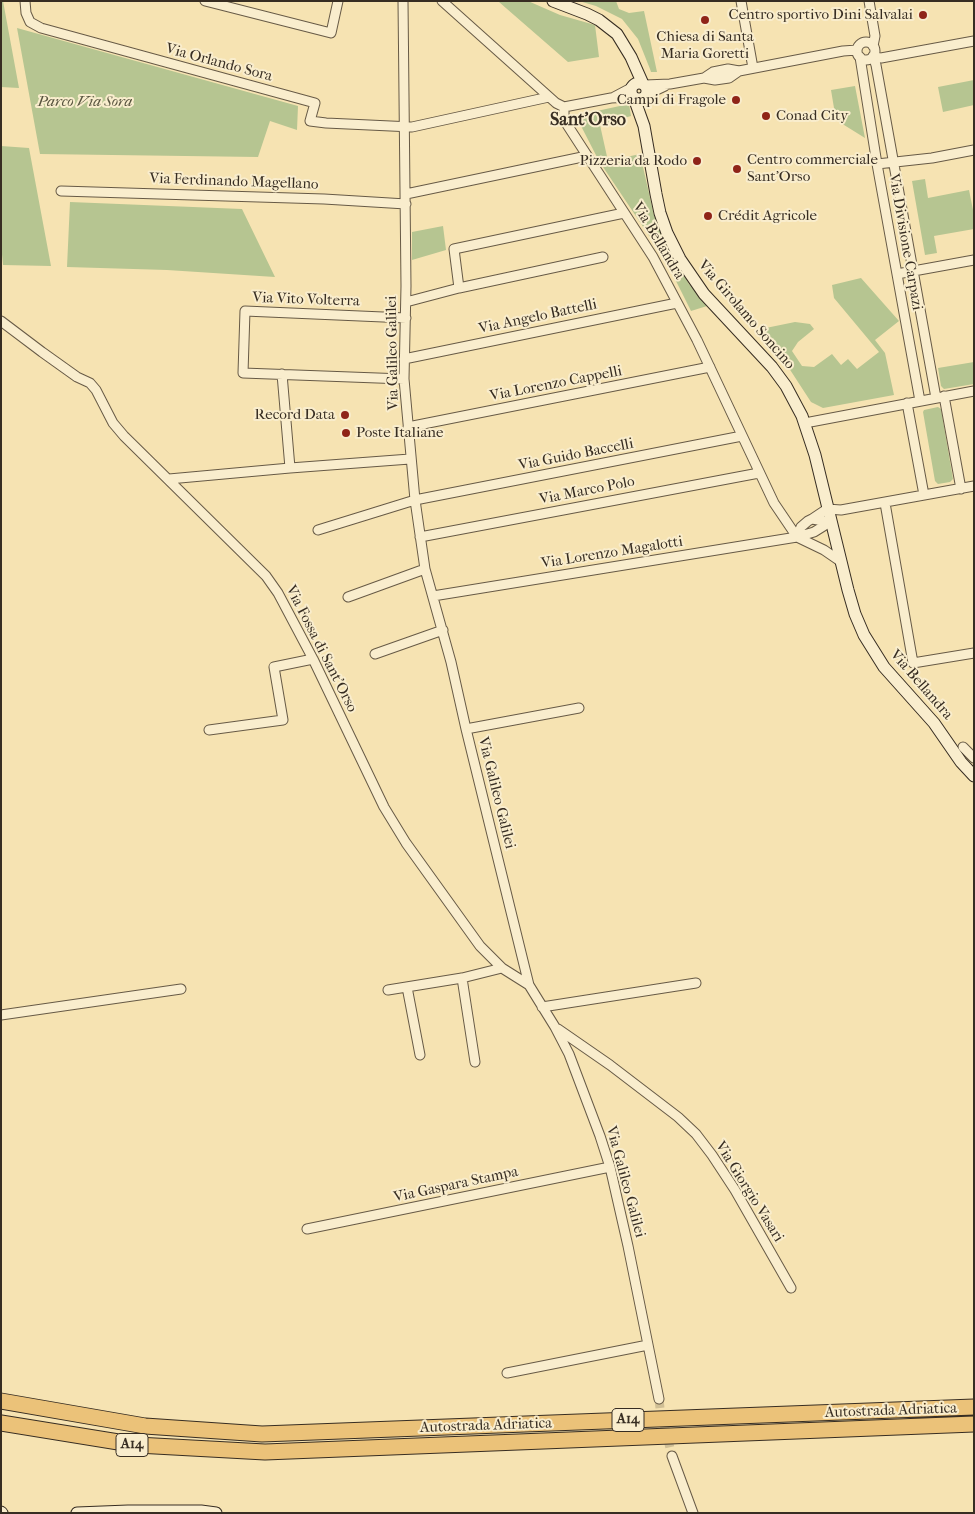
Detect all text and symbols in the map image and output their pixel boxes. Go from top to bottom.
place label: Centro sportivo Dini Salvalai [729,6,913,24]
marker: Centro sportivo Dini Salvalai [917,9,929,21]
marker: Chiesa di Santa Maria Goretti [699,14,711,26]
place label: Chiesa di Santa Maria Goretti [656,28,754,63]
street label: Via Orlando Sora [164,40,274,86]
place label: Campi di Fragole [617,91,726,109]
park label: Parco Via Sora [38,93,132,111]
marker: Campi di Fragole [730,94,742,106]
place label: Conad City [776,107,848,125]
district label: Sant'Orso [550,110,626,132]
marker: Conad City [760,110,772,122]
place label: Centro commerciale Sant'Orso [747,151,878,186]
place label: Pizzeria da Rodo [579,152,687,170]
marker: Pizzeria da Rodo [691,155,703,167]
marker: Centro commerciale Sant'Orso [731,163,743,175]
street label: Via Ferdinando Magellano [149,170,319,194]
street label: Via Divisione Carpazi [884,172,926,312]
street label: Via Bellandra [628,199,688,283]
place label: Crédit Agricole [718,207,817,225]
marker: Crédit Agricole [702,210,714,222]
street label: Via Girolamo Soncino [694,257,798,373]
street label: Via Vito Volterra [252,289,360,311]
street label: Via Galileo Galilei [383,295,403,411]
street label: Via Angelo Battelli [477,296,599,338]
street label: Via Lorenzo Cappelli [488,362,624,406]
place label: Record Data [255,406,335,424]
marker: Record Data [339,409,351,421]
place label: Poste Italiane [356,424,443,442]
marker: Poste Italiane [340,427,352,439]
street label: Via Guido Baccelli [517,435,635,475]
street label: Via Marco Polo [538,473,636,509]
street label: Via Lorenzo Magalotti [540,533,684,573]
street label: Via Fossa di Sant'Orso [281,582,361,716]
street label: Via Bellandra [886,646,956,724]
street label: Via Galileo Galilei [473,735,519,851]
street label: Via Galileo Galilei [601,1124,649,1240]
street label: Via Giorgio Vasari [711,1138,787,1246]
street label: Via Gaspara Stampa [392,1163,520,1207]
street label: Autostrada Adriatica [825,1400,957,1422]
road number: A14 [612,1408,644,1432]
street label: Autostrada Adriatica [420,1415,552,1437]
road number: A14 [116,1434,148,1456]

